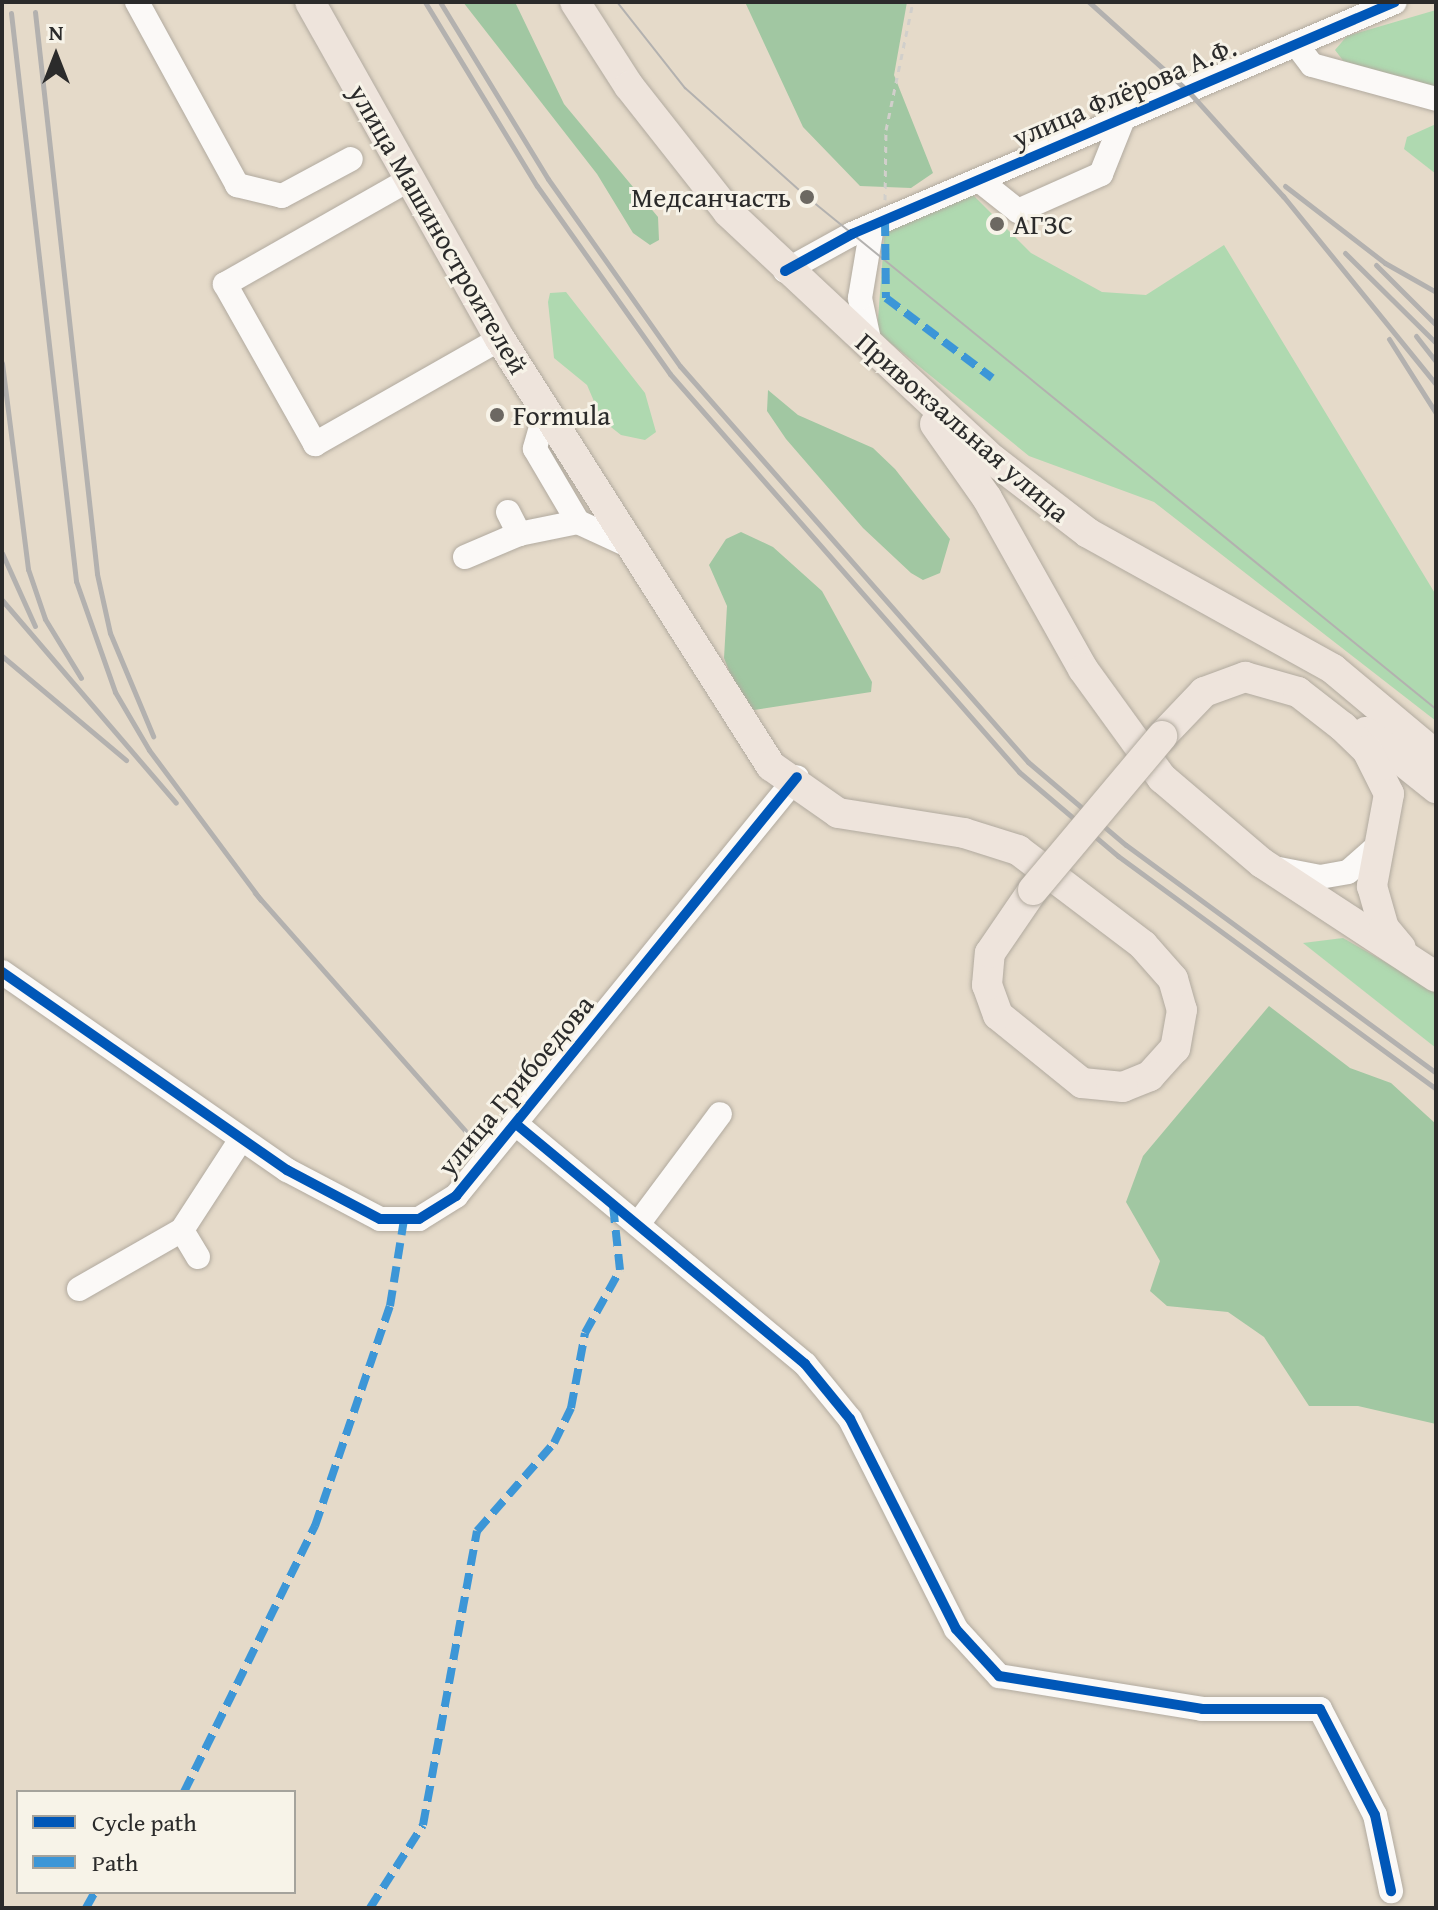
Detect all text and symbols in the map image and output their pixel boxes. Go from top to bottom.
north arrow [16,16,96,96]
text: N [49,16,63,48]
street label: улица Флёрова А.Ф. [1007,30,1241,154]
street label: улица Машиностроителей [342,78,536,380]
place label: Медсанчасть [631,180,791,214]
marker: Медсанчасть [798,188,816,206]
place label: АГЗС [1013,207,1073,241]
marker: АГЗС [988,215,1006,233]
street label: Привокзальная улица [849,325,1077,529]
place label: Formula [513,398,611,432]
marker: Formula [488,406,506,424]
street label: улица Грибоедова [430,988,600,1182]
legend [16,1790,296,1894]
text: Cycle path [92,1805,197,1840]
text: Path [92,1845,138,1880]

